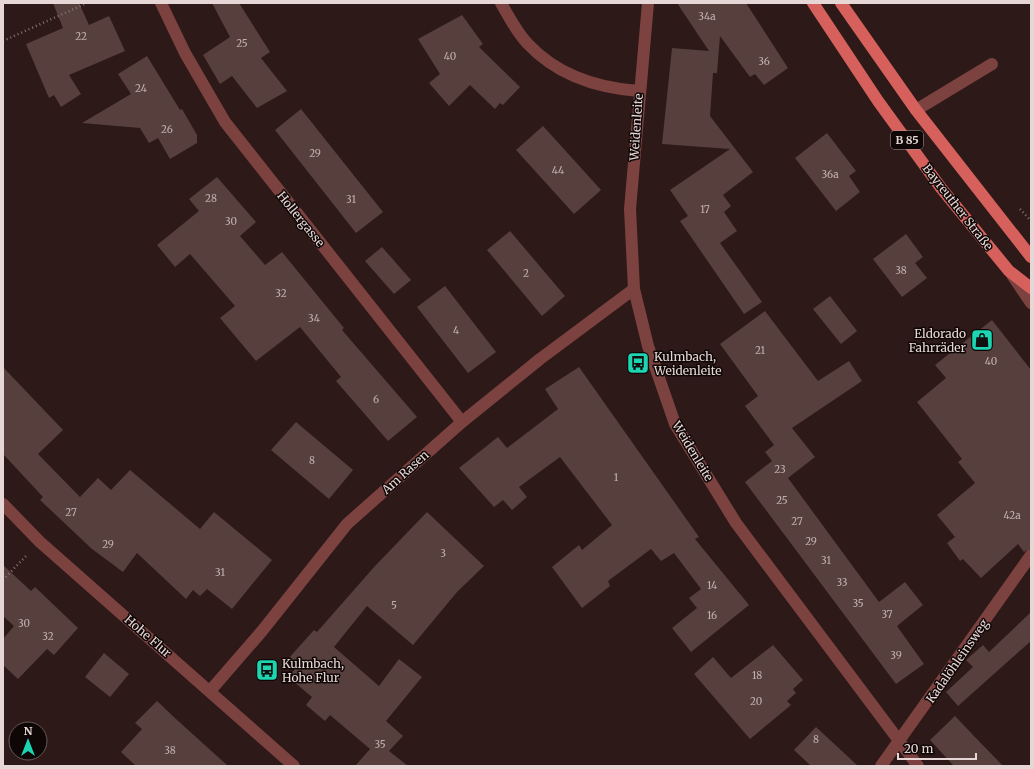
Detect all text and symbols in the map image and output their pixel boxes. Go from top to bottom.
house number: 34a [698,10,716,23]
house number: 22 [75,30,87,43]
house number: 25 [236,37,248,50]
house number: 40 [444,50,456,63]
house number: 36 [758,55,770,68]
house number: 24 [135,82,147,95]
street label: Weidenleite [626,93,646,162]
house number: 26 [161,123,173,136]
road number: B 85 [891,131,923,149]
house number: 29 [309,147,321,160]
street label: Bayreuther Straße [920,161,996,253]
house number: 44 [552,164,564,177]
house number: 36a [821,168,839,181]
street label: Hollergasse [274,188,328,250]
house number: 28 [205,192,217,205]
house number: 31 [346,193,356,206]
house number: 17 [700,203,710,216]
house number: 30 [225,215,237,228]
house number: 38 [895,264,907,277]
house number: 2 [523,267,529,280]
house number: 32 [275,287,287,300]
house number: 34 [308,312,320,325]
house number: 4 [453,324,459,337]
place label: Eldorado Fahrräder [909,326,967,355]
shop icon: Eldorado Fahrräder [969,327,995,353]
house number: 21 [755,344,766,357]
place label: Kulmbach, Weidenleite [653,349,721,378]
bus stop icon: Kulmbach, Weidenleite [625,350,651,376]
house number: 40 [985,355,997,368]
house number: 6 [373,393,379,406]
street label: Weidenleite [669,417,717,484]
street label: Am Rasen [378,447,432,498]
house number: 8 [309,454,315,467]
house number: 23 [774,463,786,476]
house number: 1 [614,471,619,484]
house number: 25 [776,494,788,507]
house number: 27 [65,506,77,519]
house number: 42a [1003,509,1021,522]
house number: 27 [791,515,803,528]
house number: 29 [805,535,817,548]
house number: 29 [102,538,114,551]
house number: 3 [440,547,446,560]
house number: 31 [821,554,831,567]
house number: 31 [215,566,225,579]
house number: 33 [837,576,848,589]
house number: 14 [707,579,717,592]
house number: 35 [852,597,864,610]
house number: 5 [391,599,397,612]
house number: 37 [881,608,893,621]
house number: 16 [707,609,717,622]
street label: Hohe Flur [122,612,175,661]
street label: Kadalöhleinsweg [923,616,992,706]
house number: 30 [18,617,30,630]
house number: 32 [42,630,54,643]
house number: 39 [890,649,902,662]
place label: Kulmbach, Hohe Flur [282,656,344,685]
bus stop icon: Kulmbach, Hohe Flur [254,657,280,683]
house number: 18 [752,669,762,682]
house number: 20 [750,695,762,708]
north arrow [8,721,48,761]
text: N [24,724,33,738]
house number: 8 [813,733,819,746]
scale bar [898,735,976,761]
house number: 35 [374,738,386,751]
text: 20 m [904,741,933,756]
house number: 38 [164,744,176,757]

